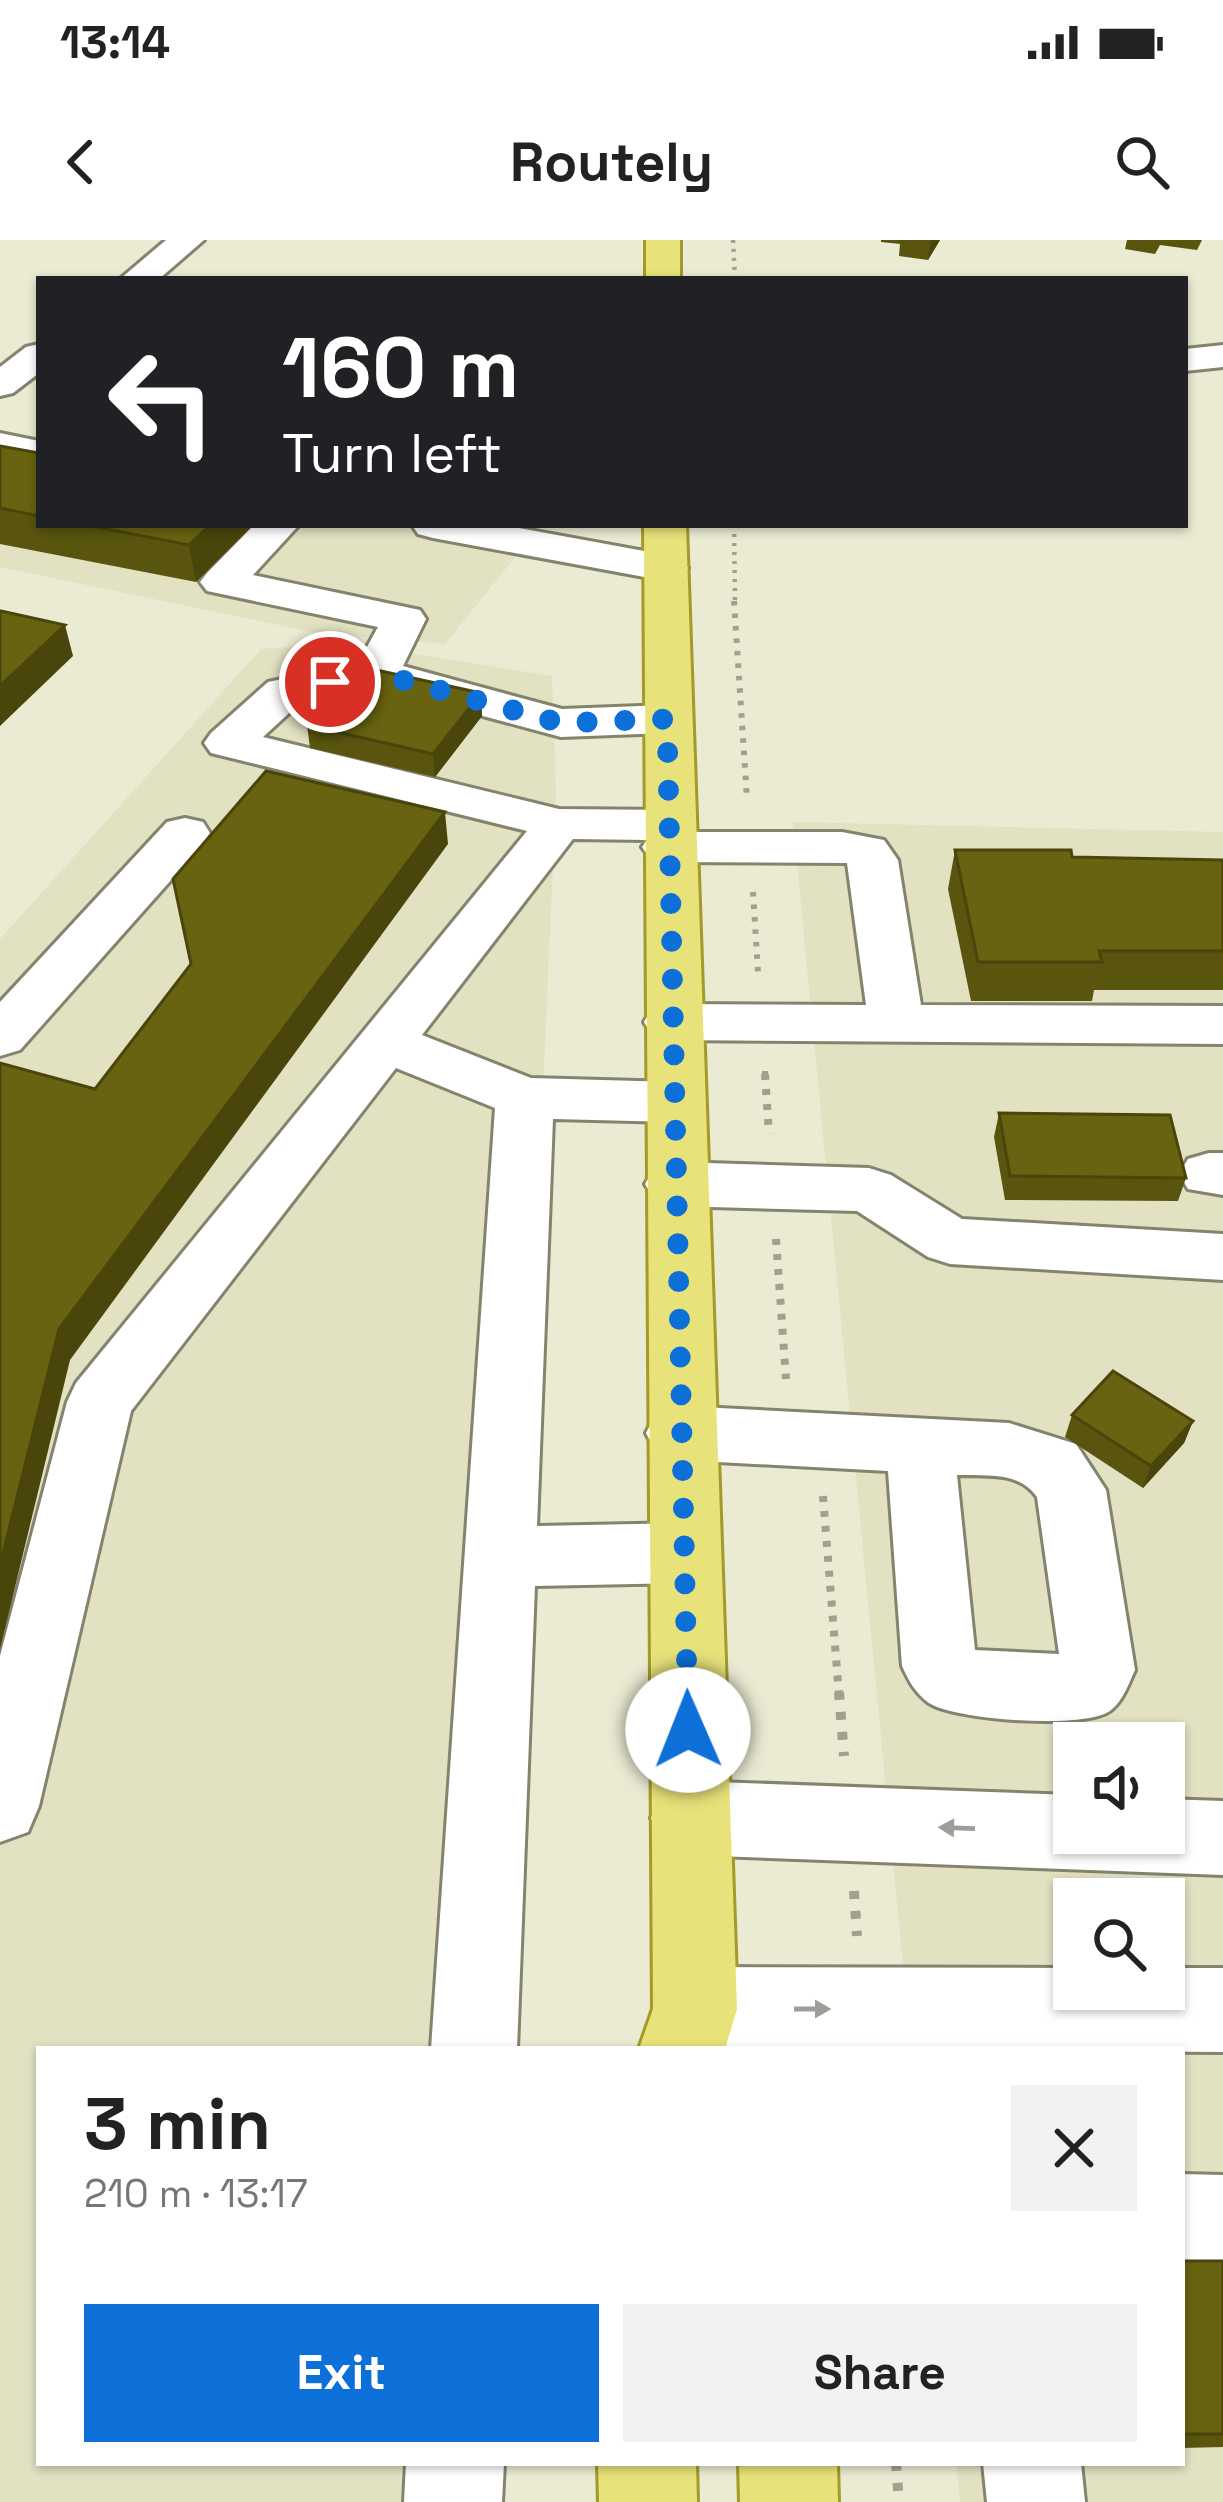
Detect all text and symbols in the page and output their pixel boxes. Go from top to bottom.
text: 13:14 [60,14,170,71]
text: Routely [510,128,713,197]
icon: back [48,129,114,195]
icon: search [1109,129,1175,195]
text: 160 m [282,314,519,422]
icon: left [84,324,240,480]
text: Turn left [282,419,502,488]
pin [279,631,381,733]
icon: arrive [297,649,363,715]
position arrow [625,1667,751,1793]
map controls [1053,1722,1185,2010]
button: sound [1053,1722,1185,1854]
one-way arrow [937,1818,975,1837]
button: search [1053,1878,1185,2010]
one-way arrow [794,1999,832,2019]
text: 3 min [84,2078,271,2170]
button: close [1011,2085,1137,2211]
text: 210 m · 13:17 [84,2169,308,2218]
button: Exit [84,2304,599,2442]
button: Share [623,2304,1137,2442]

